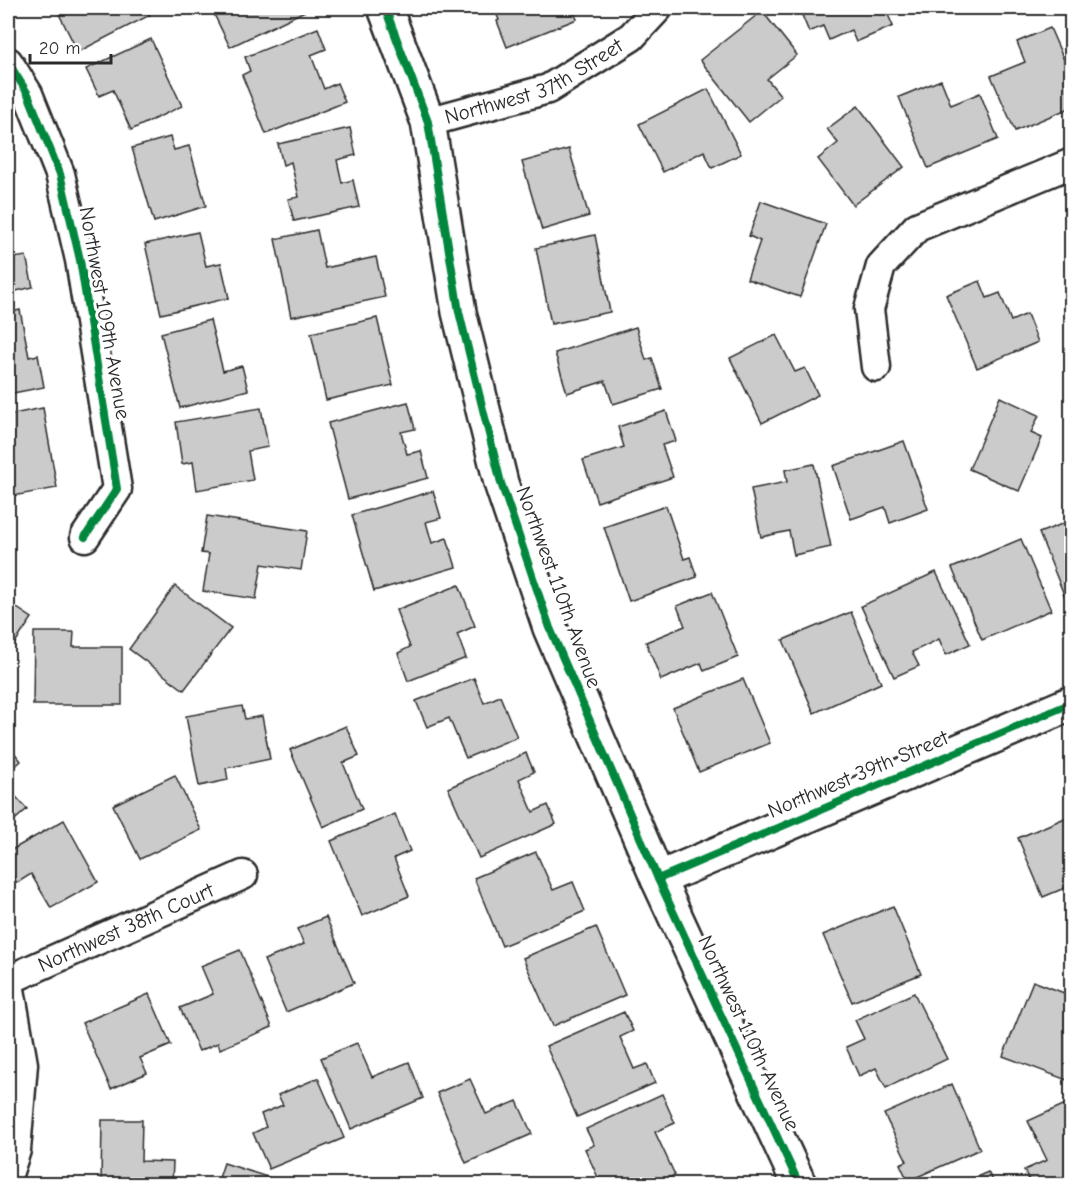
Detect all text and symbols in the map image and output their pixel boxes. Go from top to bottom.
scale bar [30,27,111,65]
street label: Northwest 37th Street [442,33,628,129]
text: 20 m [39,38,80,59]
street label: Northwest 109th Avenue [74,205,136,421]
street label: Northwest 110th Avenue [511,483,607,691]
street label: Northwest 39th Street [764,725,953,823]
street label: Northwest 38th Court [34,877,218,977]
street label: Northwest 110th Avenue [693,932,805,1134]

